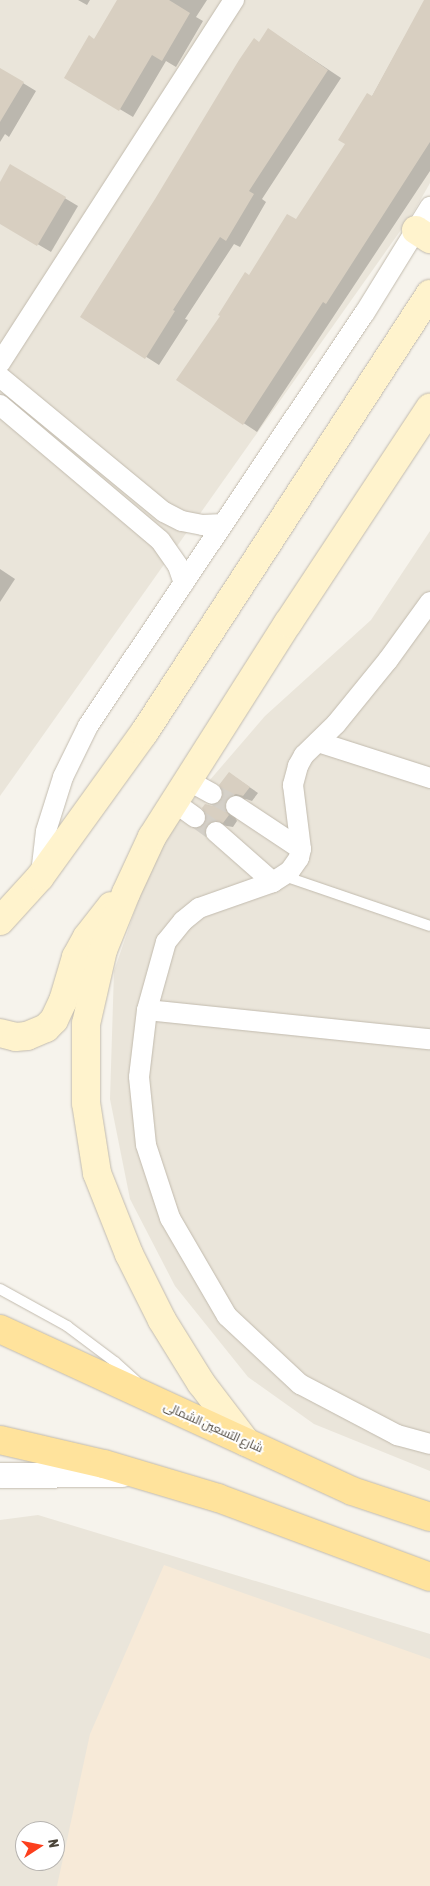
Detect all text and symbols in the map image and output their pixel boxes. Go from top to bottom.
street label: شارع التسعين الشمالى [161,1400,265,1456]
north arrow [15,1821,65,1871]
text: N [45,1838,62,1849]

